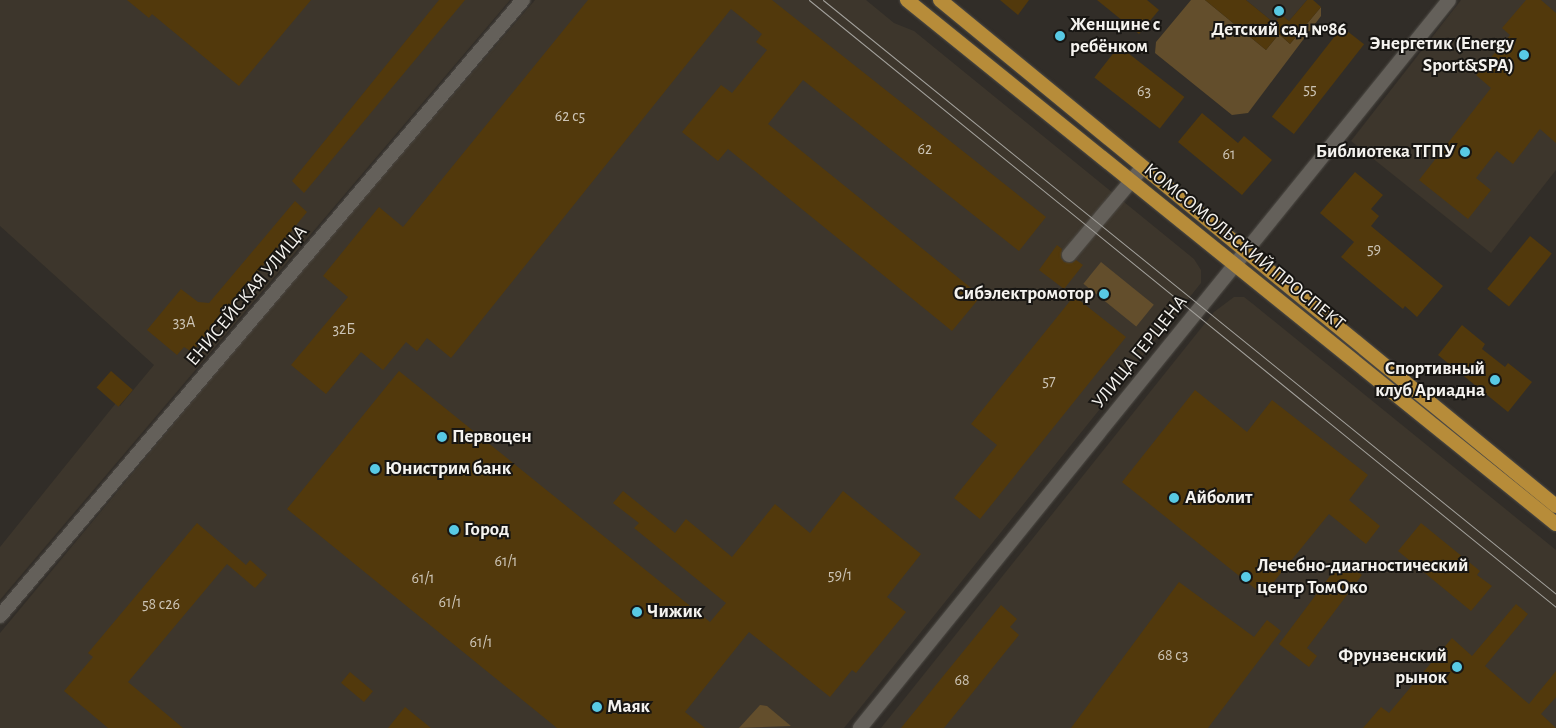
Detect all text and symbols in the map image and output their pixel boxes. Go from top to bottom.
marker: Детский сад №86 [1273,5,1285,17]
place label: Женщине с ребёнком [1070,14,1160,58]
place label: Детский сад №86 [1211,19,1347,41]
marker: Женщине с ребёнком [1054,30,1066,42]
place label: Энергетик (Energy Sport&SPA) [1369,33,1514,77]
marker: Энергетик (Energy Sport&SPA) [1518,49,1530,61]
house number: 55 [1303,79,1317,99]
house number: 63 [1137,81,1151,101]
house number: 62 с5 [555,106,585,126]
house number: 62 [918,139,932,159]
place label: Библиотека ТГПУ [1316,141,1455,163]
house number: 61 [1222,144,1236,164]
marker: Библиотека ТГПУ [1459,146,1471,158]
street label: КОМСОМОЛЬСКИЙ ПРОСПЕКТ [1139,159,1349,335]
street label: ЕНИСЕЙСКАЯ УЛИЦА [182,221,312,371]
house number: 59 [1367,239,1381,259]
place label: Сибэлектромотор [954,283,1094,305]
marker: Сибэлектромотор [1098,288,1110,300]
street label: УЛИЦА ГЕРЦЕНА [1087,291,1193,413]
house number: 33А [173,312,195,332]
house number: 32Б [332,319,356,339]
place label: Спортивный клуб Ариадна [1375,358,1485,402]
house number: 57 [1042,371,1056,391]
marker: Спортивный клуб Ариадна [1489,374,1501,386]
place label: Первоцен [452,426,532,448]
marker: Первоцен [436,431,448,443]
place label: Юнистрим банк [385,458,511,480]
marker: Юнистрим банк [369,463,381,475]
place label: Айболит [1185,487,1252,509]
marker: Айболит [1167,491,1181,505]
place label: Город [464,519,509,541]
marker: Город [448,524,460,536]
house number: 61/1 [494,551,518,571]
place label: Лечебно-диагностический центр ТомОко [1257,555,1469,599]
house number: 59/1 [828,565,852,585]
house number: 61/1 [411,568,435,588]
marker: Лечебно-диагностический центр ТомОко [1239,570,1253,584]
house number: 61/1 [438,592,462,612]
house number: 58 с26 [142,594,180,614]
place label: Чижик [647,601,702,623]
marker: Чижик [631,606,643,618]
house number: 61/1 [469,632,493,652]
house number: 68 с3 [1158,645,1188,665]
place label: Фрунзенский рынок [1338,645,1447,689]
marker: Фрунзенский рынок [1451,661,1463,673]
house number: 68 [954,670,970,690]
place label: Маяк [607,696,650,718]
marker: Маяк [591,701,603,713]

